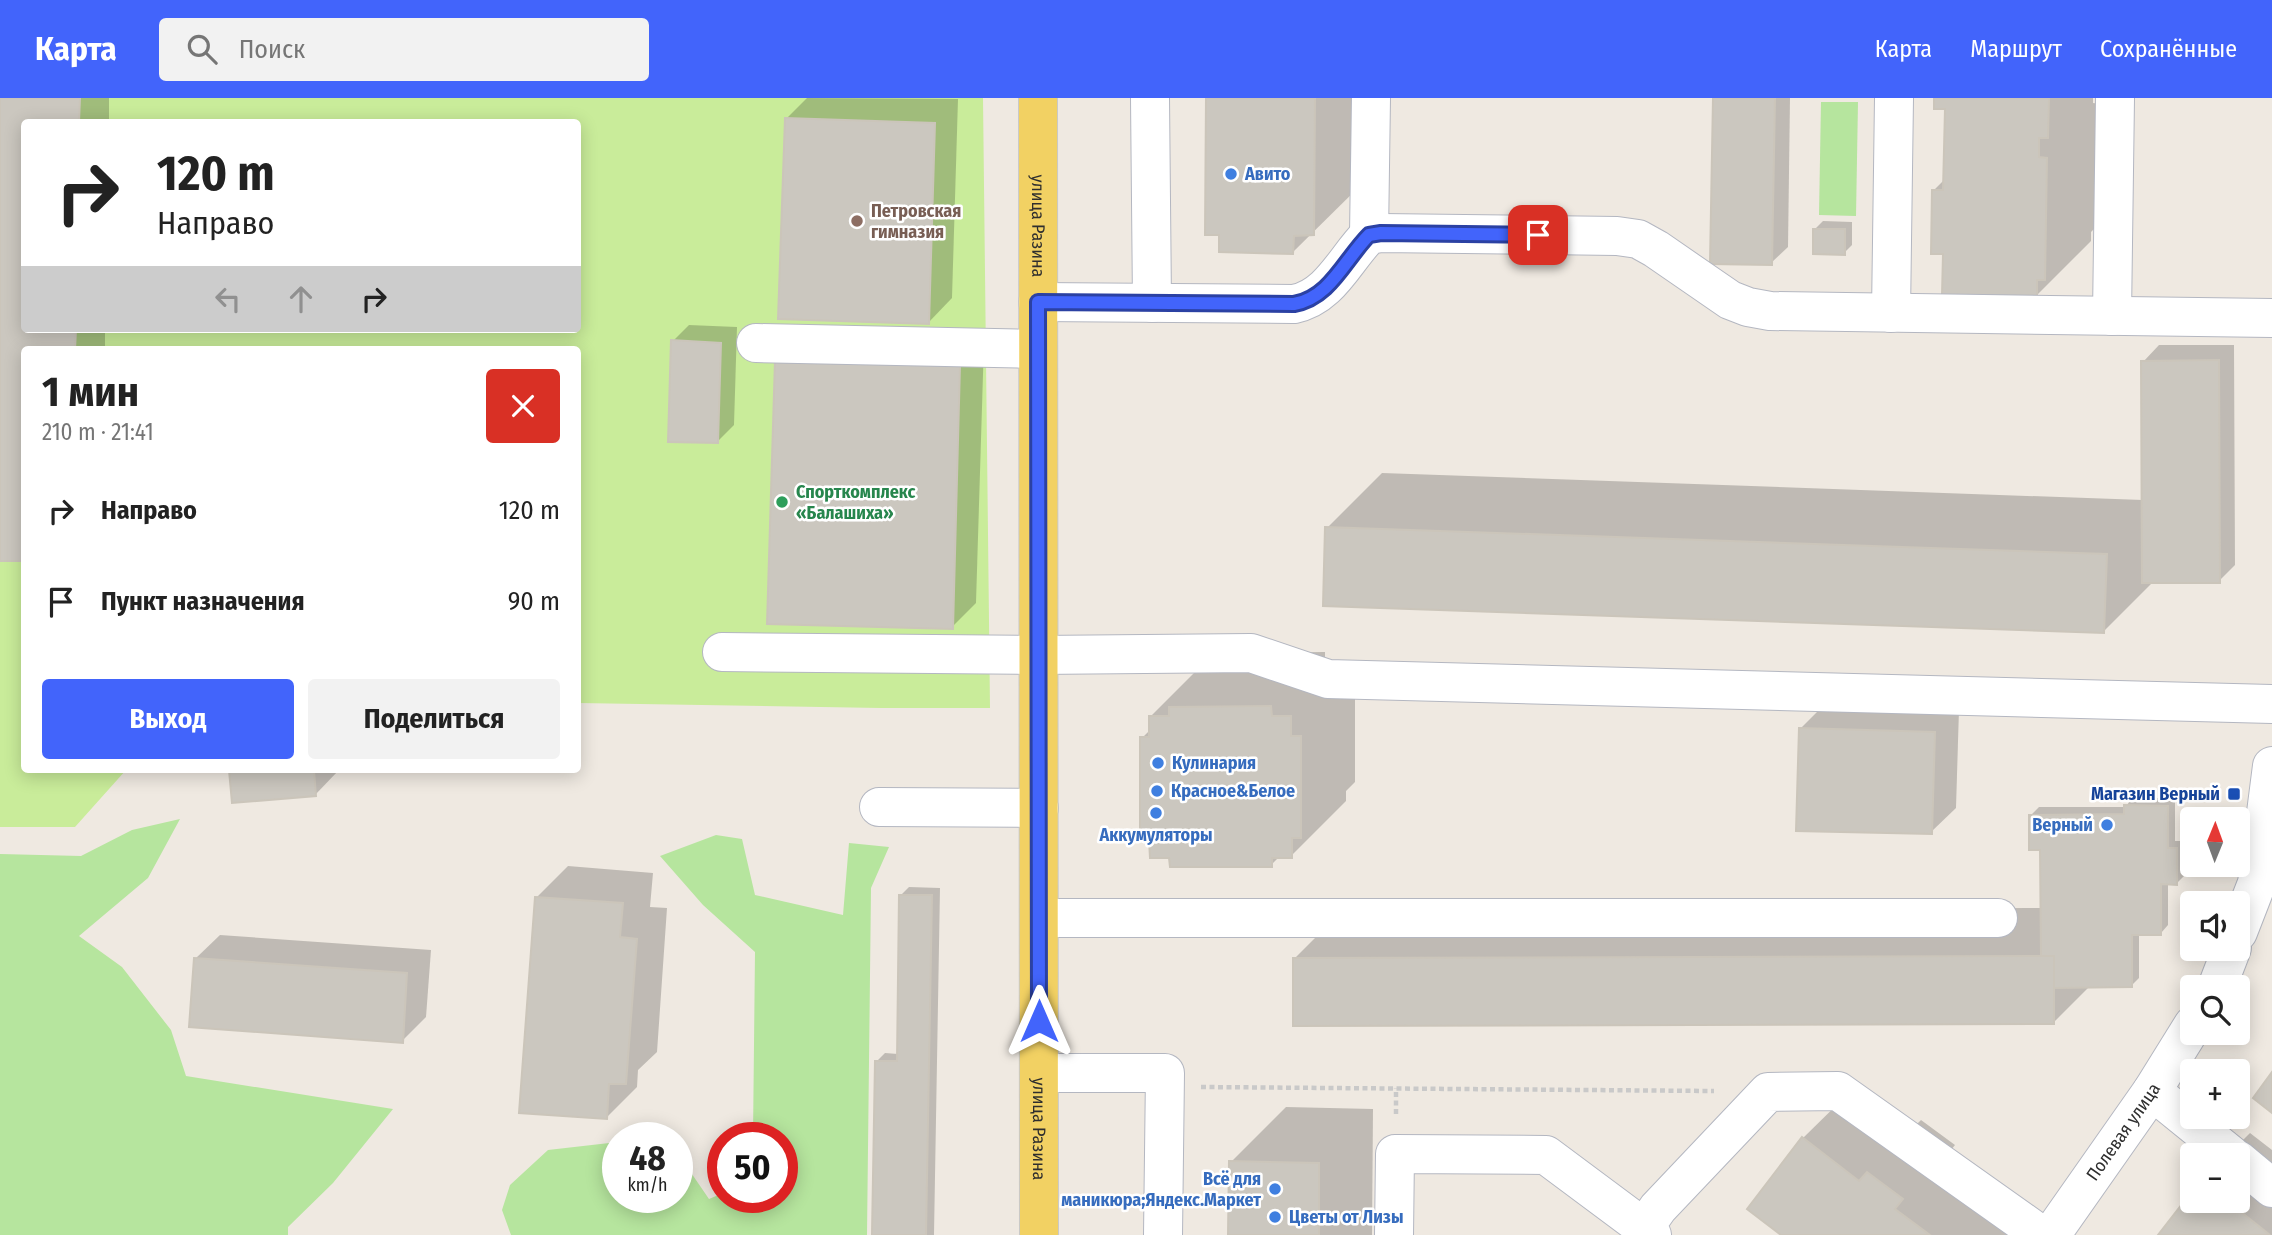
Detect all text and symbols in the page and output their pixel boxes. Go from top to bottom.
search box [159,18,649,81]
text: Карта [35,29,117,69]
icon: search [183,30,221,68]
text: Поиск [239,34,305,65]
text: Карта [1875,35,1932,63]
text: Маршрут [1970,35,2062,63]
text: Сохранённые [2100,35,2237,63]
text: 120 m [157,144,275,203]
icon: right [42,147,133,238]
place label: Авито [1244,163,1291,185]
marker: Авито [1223,166,1239,182]
street label: улица Разина [1027,175,1049,278]
place label: Петровская гимназия [871,200,961,243]
text: Направо [157,204,274,242]
pin [1508,205,1568,265]
marker: Петровская гимназия [849,213,865,229]
icon: arrive [1519,216,1557,254]
icon: left [209,280,247,318]
icon: ahead [282,280,320,318]
icon: right [355,280,393,318]
text: 1 мин [42,367,139,417]
button: close [486,369,560,443]
text: 210 m · 21:41 [42,418,154,446]
place label: Спорткомплекс «Балашиха» [796,481,916,524]
icon: right [42,492,80,530]
marker: Спорткомплекс «Балашиха» [774,494,790,510]
text: Направо [101,495,197,526]
text: 120 m [499,495,560,526]
icon: arrive [42,583,80,621]
text: Пункт назначения [101,586,305,617]
text: 90 m [508,586,560,617]
button: Выход [42,679,294,759]
button: Поделиться [308,679,560,759]
place label: Кулинария [1172,752,1256,774]
marker: Кулинария [1150,755,1166,771]
place label: Красное&Белое [1171,780,1295,802]
marker: Красное&Белое [1149,783,1165,799]
place label: Магазин Верный [2091,783,2220,805]
marker: Магазин Верный [2226,786,2242,802]
marker: Аккумуляторы [1148,805,1164,821]
north arrow [2180,807,2250,877]
map controls [2180,807,2250,1213]
place label: Верный [2032,814,2093,836]
marker: Верный [2099,817,2115,833]
place label: Аккумуляторы [1099,824,1213,846]
button: sound [2180,891,2250,961]
button: search [2180,975,2250,1045]
position arrow [1002,984,1076,1058]
button: + [2180,1059,2250,1129]
street label: улица Разина [1028,1078,1050,1181]
street label: Полевая улица [2082,1079,2165,1185]
speed limit sign: 50 [707,1122,798,1213]
text: 48 [629,1137,666,1179]
button: − [2180,1143,2250,1213]
place label: Всё для маникюра;Яндекс.Маркет [1061,1168,1261,1211]
text: km/h [627,1174,668,1196]
marker: Всё для маникюра;Яндекс.Маркет [1267,1181,1283,1197]
place label: Цветы от Лизы [1289,1206,1404,1228]
marker: Цветы от Лизы [1267,1209,1283,1225]

